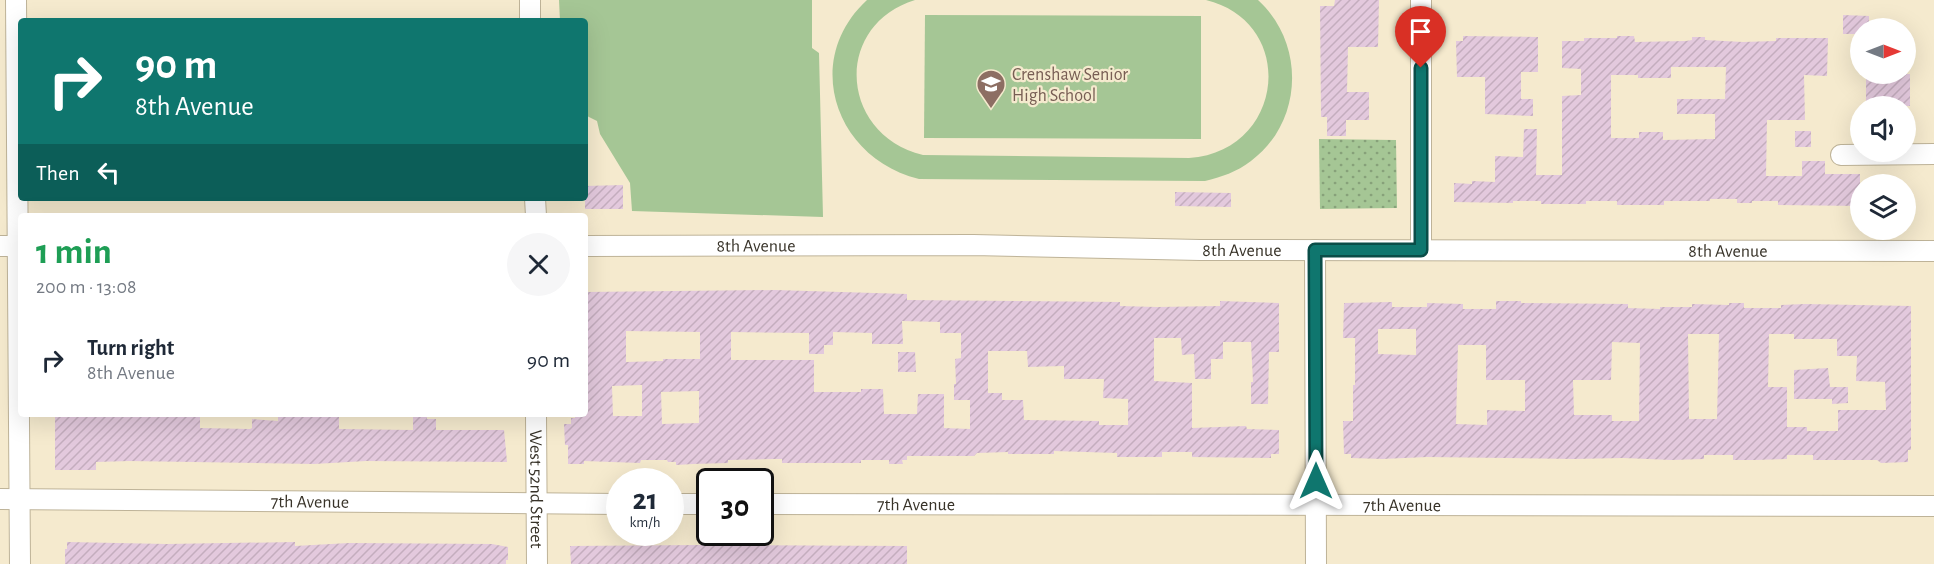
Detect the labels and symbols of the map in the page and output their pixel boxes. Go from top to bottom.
pin [1395,6,1446,68]
north arrow [1850,18,1916,84]
place label: Crenshaw Senior High School [1012,66,1128,105]
school or university icon: Crenshaw Senior High School [975,68,1007,110]
street label: 8th Avenue [716,237,796,256]
street label: 8th Avenue [1202,242,1282,260]
street label: 8th Avenue [1688,243,1768,261]
street label: West 52nd Street [526,430,545,549]
position arrow [1284,449,1348,513]
speed limit sign: 30 [696,468,774,546]
street label: 7th Avenue [271,493,349,512]
street label: 7th Avenue [877,496,955,514]
street label: 7th Avenue [1363,497,1441,515]

